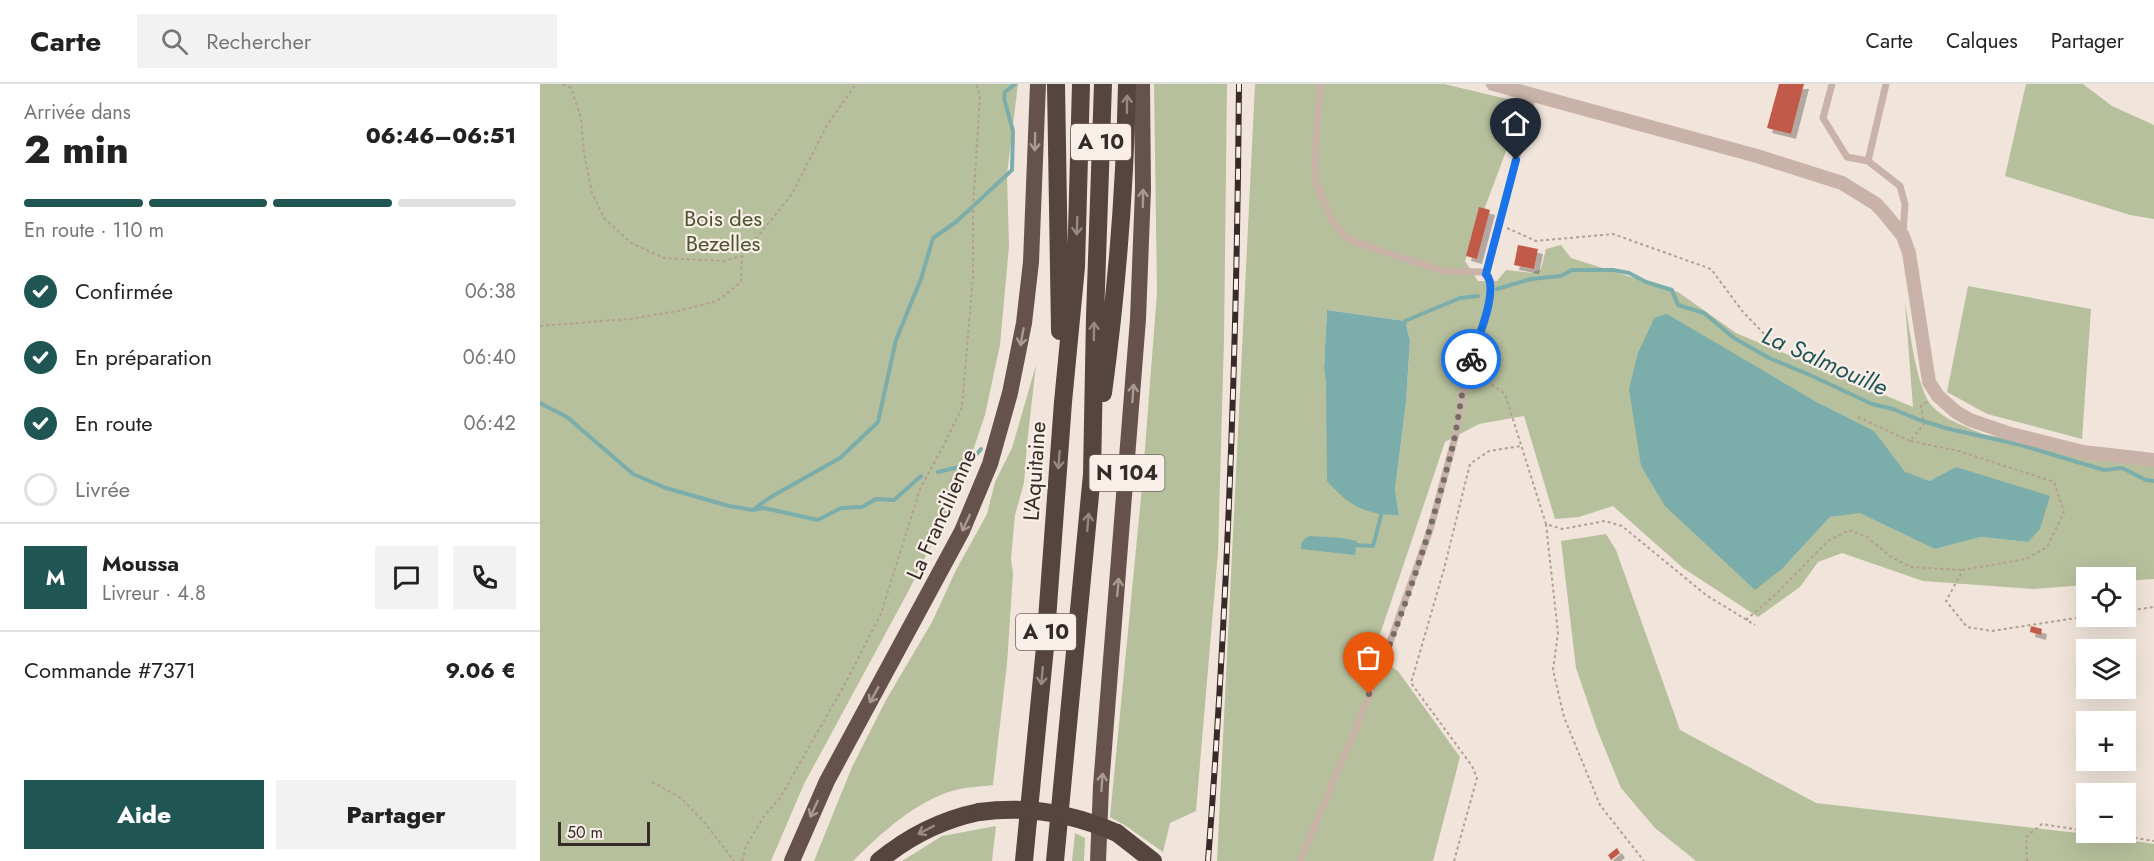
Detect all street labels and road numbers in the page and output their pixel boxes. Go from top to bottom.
road number: A 10 [1071,124,1131,160]
street label: L'Aquitaine [1015,420,1053,522]
street label: La Francilienne [898,443,984,585]
road number: N 104 [1090,455,1164,491]
road number: A 10 [1016,614,1076,650]

